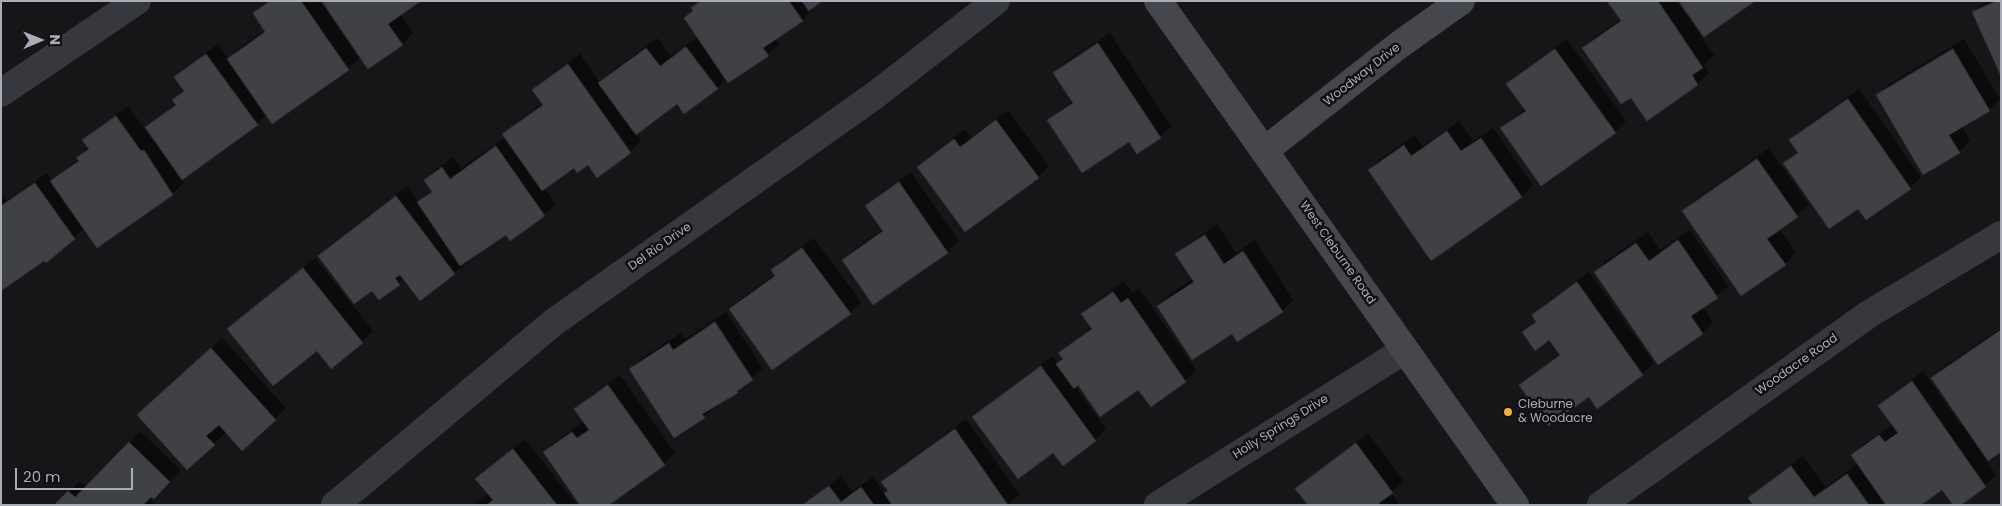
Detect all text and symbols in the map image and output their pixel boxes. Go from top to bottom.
north arrow [15,15,65,65]
text: N [45,34,65,45]
street label: Woodway Drive [1321,41,1403,109]
street label: West Cleburne Road [1296,199,1378,307]
street label: Del Rio Drive [626,220,694,274]
street label: Woodacre Road [1753,331,1841,399]
street label: Holly Springs Drive [1231,392,1331,462]
place label: Cleburne & Woodacre [1518,398,1593,426]
marker: Cleburne & Woodacre [1502,406,1514,418]
scale bar [18,458,135,490]
text: 20 m [23,466,61,487]

